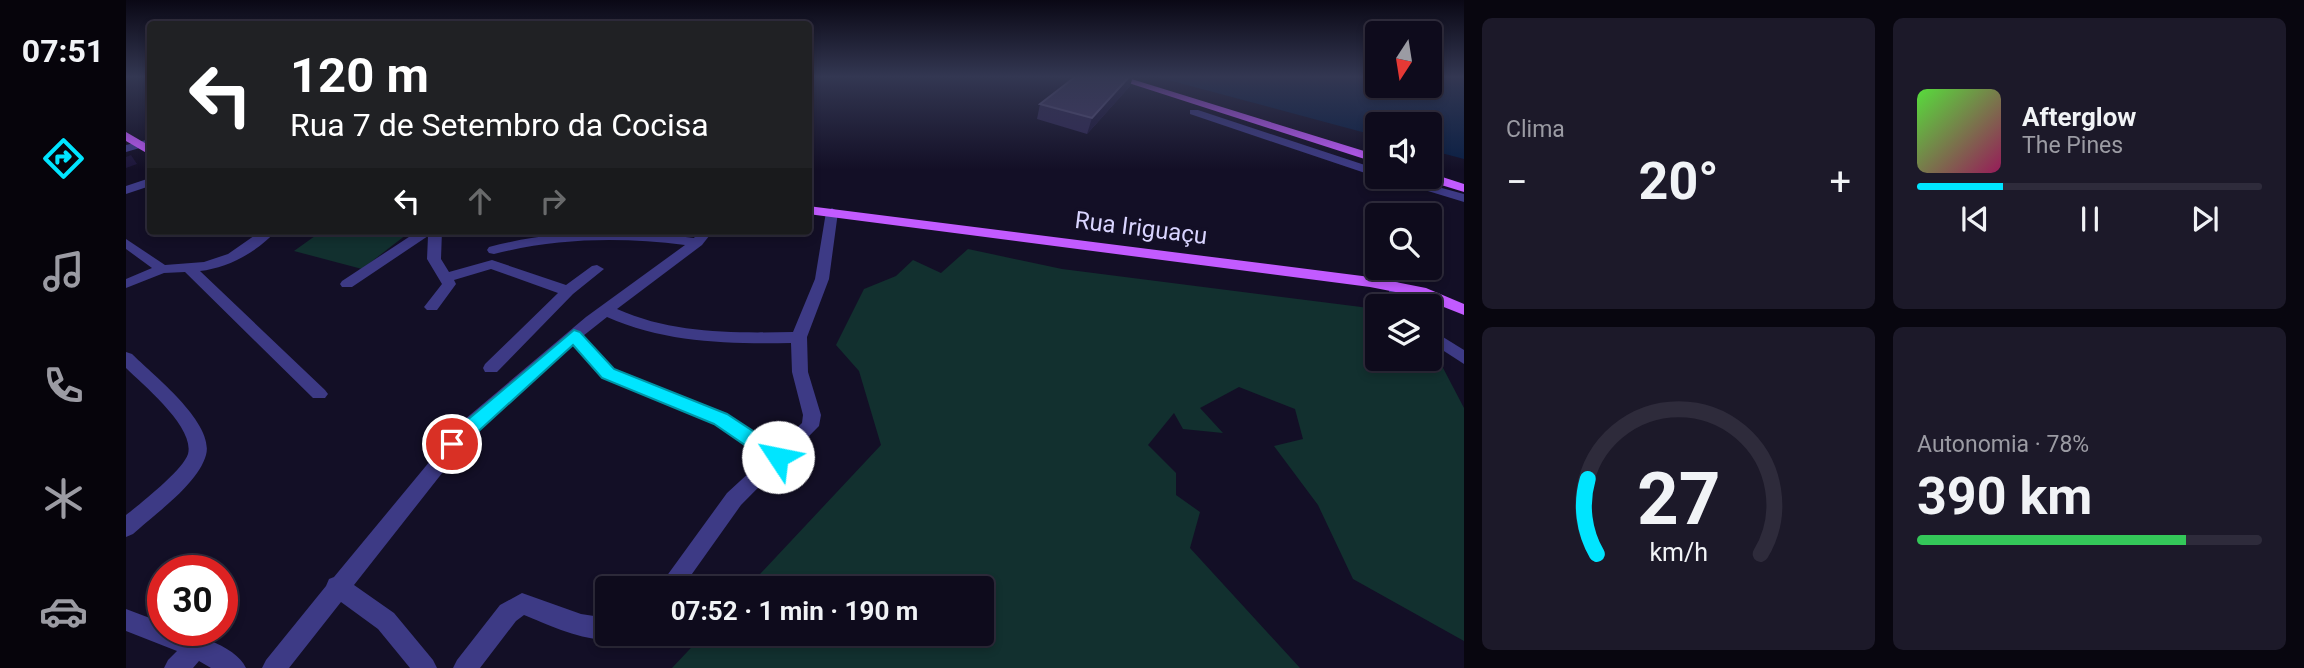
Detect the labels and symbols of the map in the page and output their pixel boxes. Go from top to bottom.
north arrow [1365,21,1442,98]
street label: Rua Iriguaçu [1073,206,1209,250]
pin [422,414,482,474]
position arrow [741,420,815,494]
speed limit sign: 30 [147,555,238,646]

